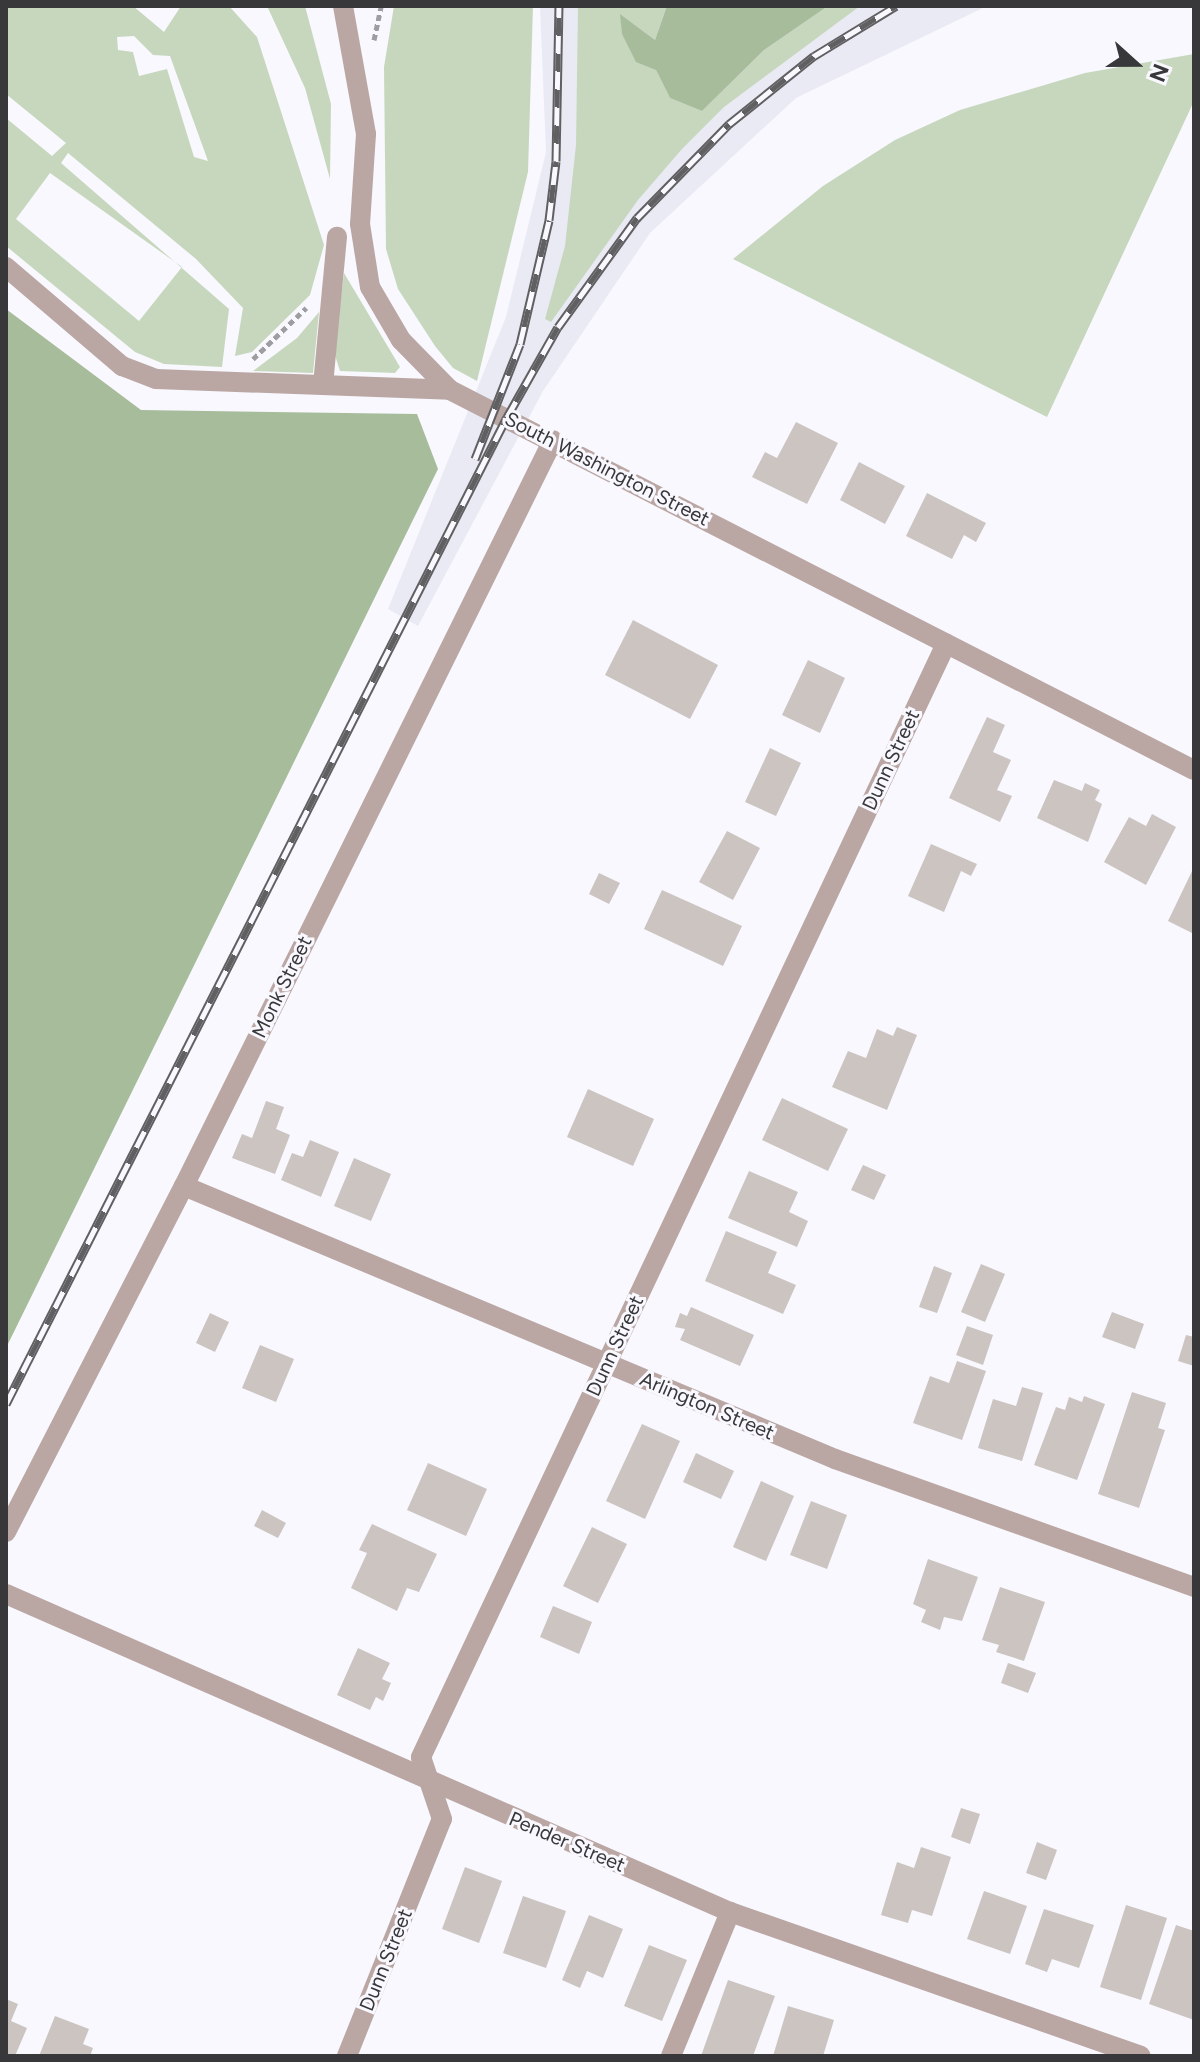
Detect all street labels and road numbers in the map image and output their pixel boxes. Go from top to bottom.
street label: South Washington Street [501,407,713,531]
street label: Dunn Street [857,706,925,814]
street label: Monk Street [247,932,317,1042]
street label: Dunn Street [581,1292,649,1400]
street label: Arlington Street [636,1367,778,1445]
street label: Pender Street [505,1807,629,1877]
street label: Dunn Street [355,1905,417,2015]

